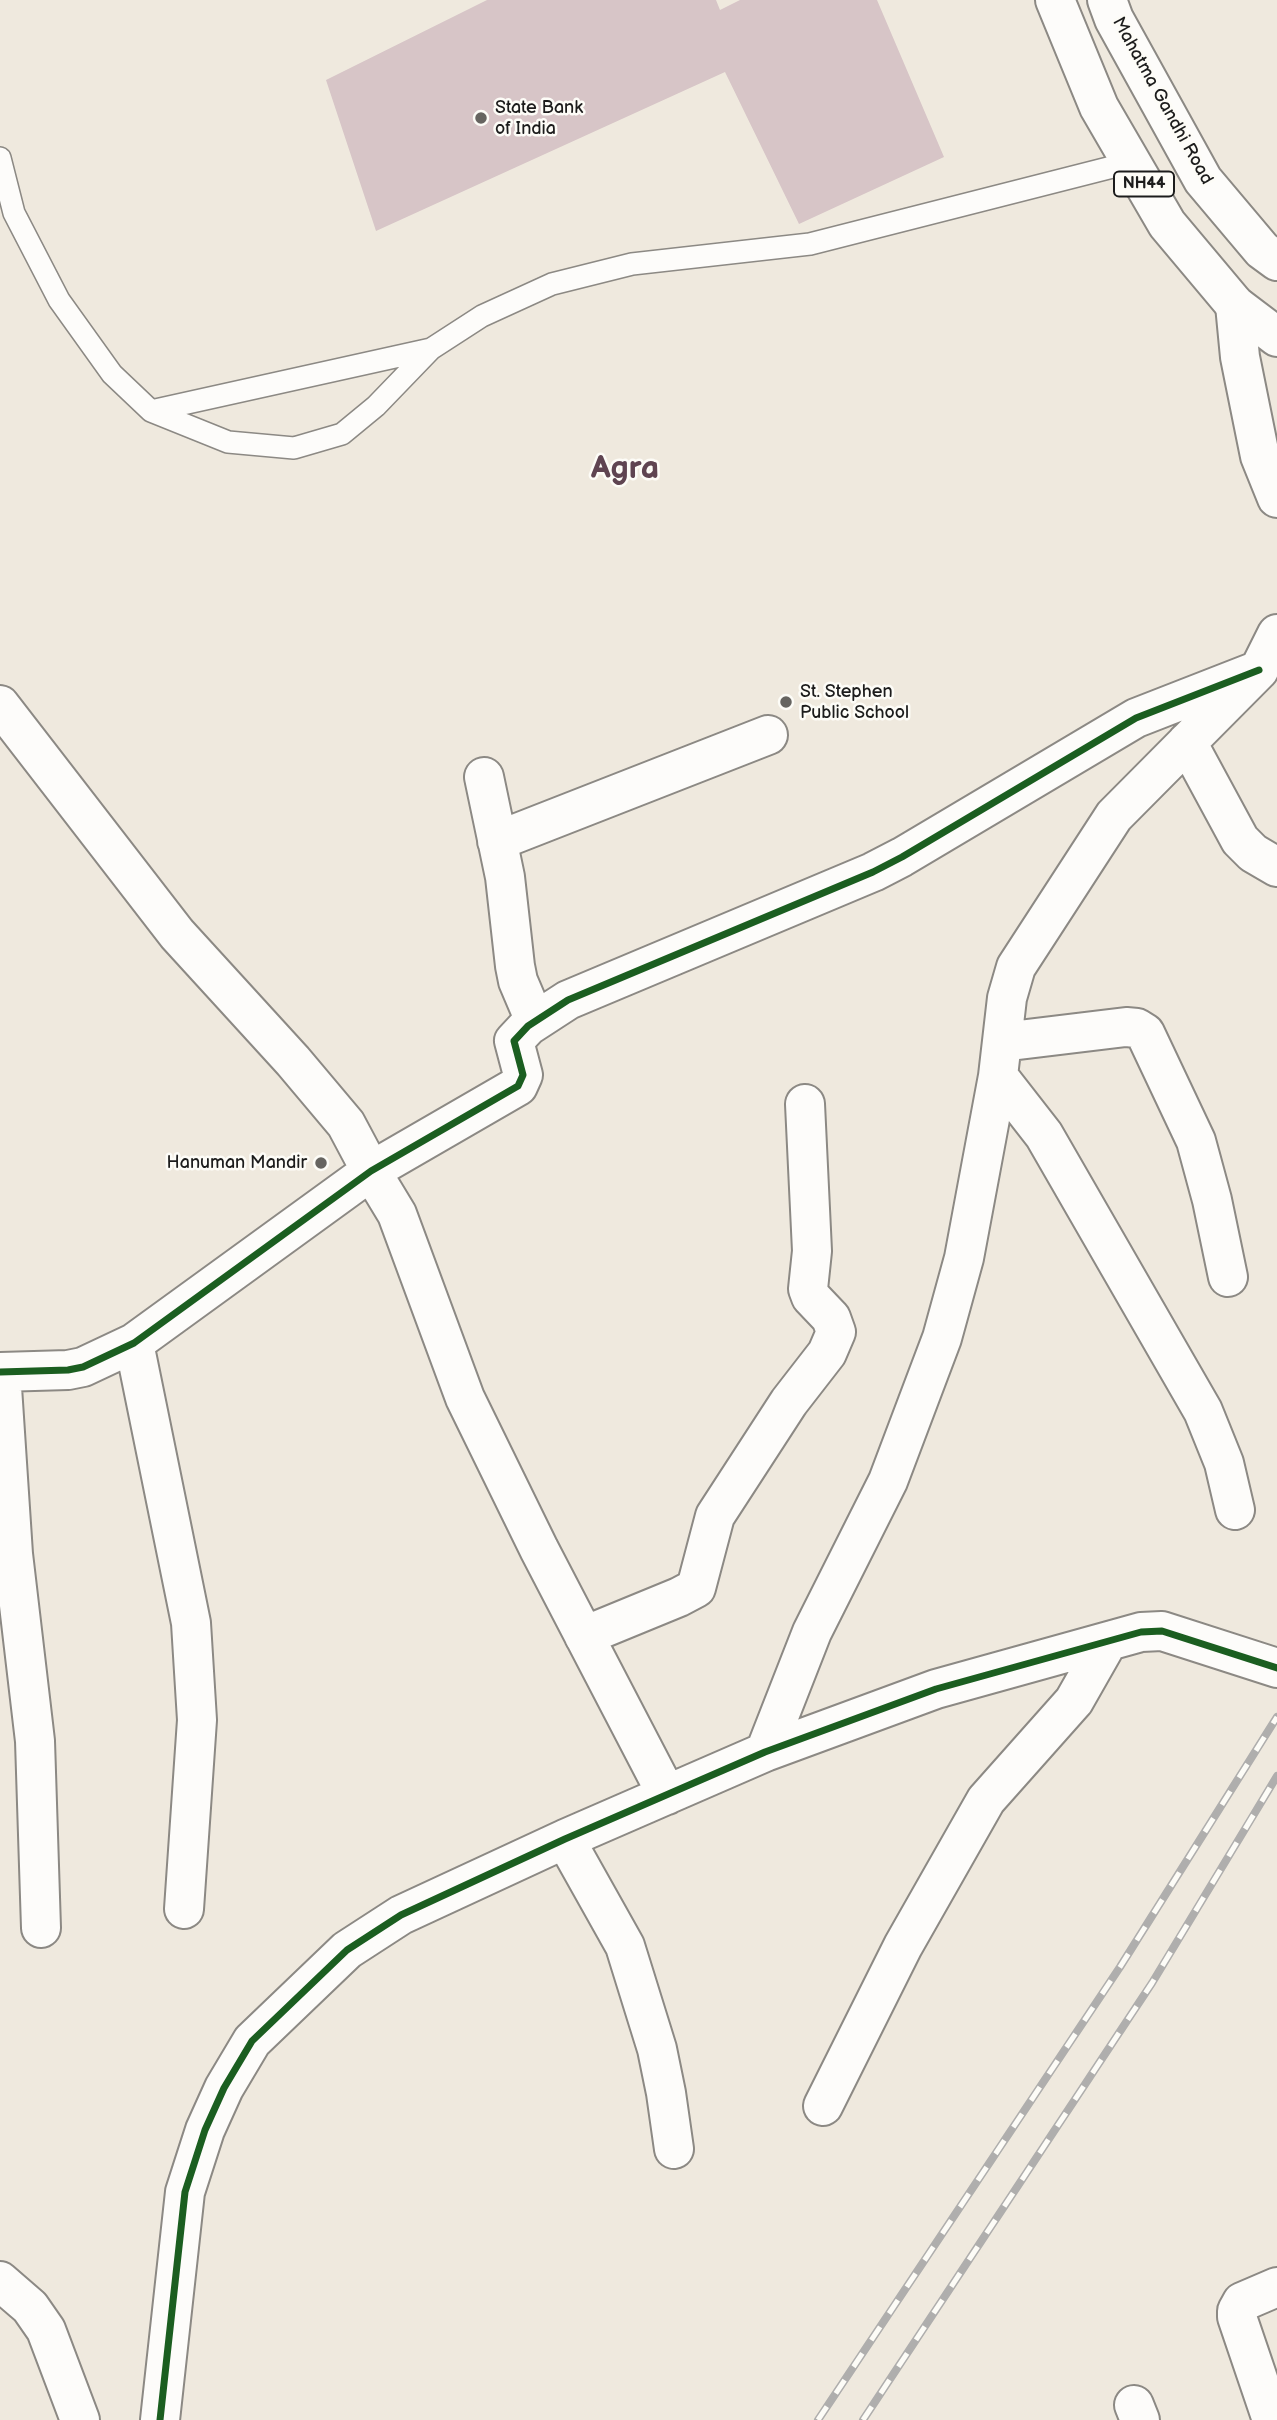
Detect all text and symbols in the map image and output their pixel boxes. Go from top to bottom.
street label: Mahatma Gandhi Road [1107,14,1217,188]
place label: State Bank of India [495,97,583,140]
marker: State Bank of India [473,110,489,126]
road number: NH44 [1114,172,1174,196]
district label: Agra [591,451,659,489]
place label: St. Stephen Public School [800,681,909,724]
marker: St. Stephen Public School [778,694,794,710]
place label: Hanuman Mandir [167,1152,307,1174]
marker: Hanuman Mandir [313,1155,329,1171]

